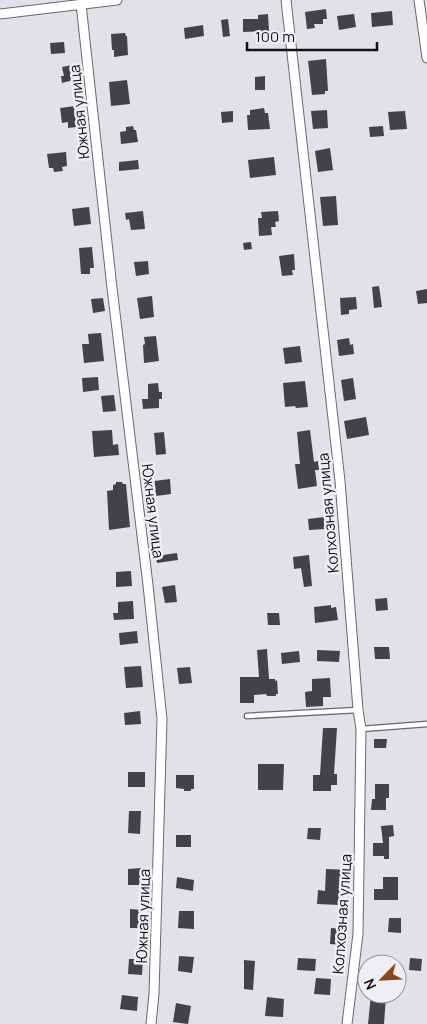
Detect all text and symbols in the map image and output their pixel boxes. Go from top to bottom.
scale bar [247,20,377,52]
text: 100 m [255,26,295,47]
street label: Южная улица [64,64,94,160]
street label: Колхозная улица [312,452,344,574]
street label: Южная улица [137,463,169,559]
street label: Колхозная улица [327,853,357,975]
street label: Южная улица [131,868,155,964]
north arrow [357,954,407,1004]
text: N [359,976,380,993]

